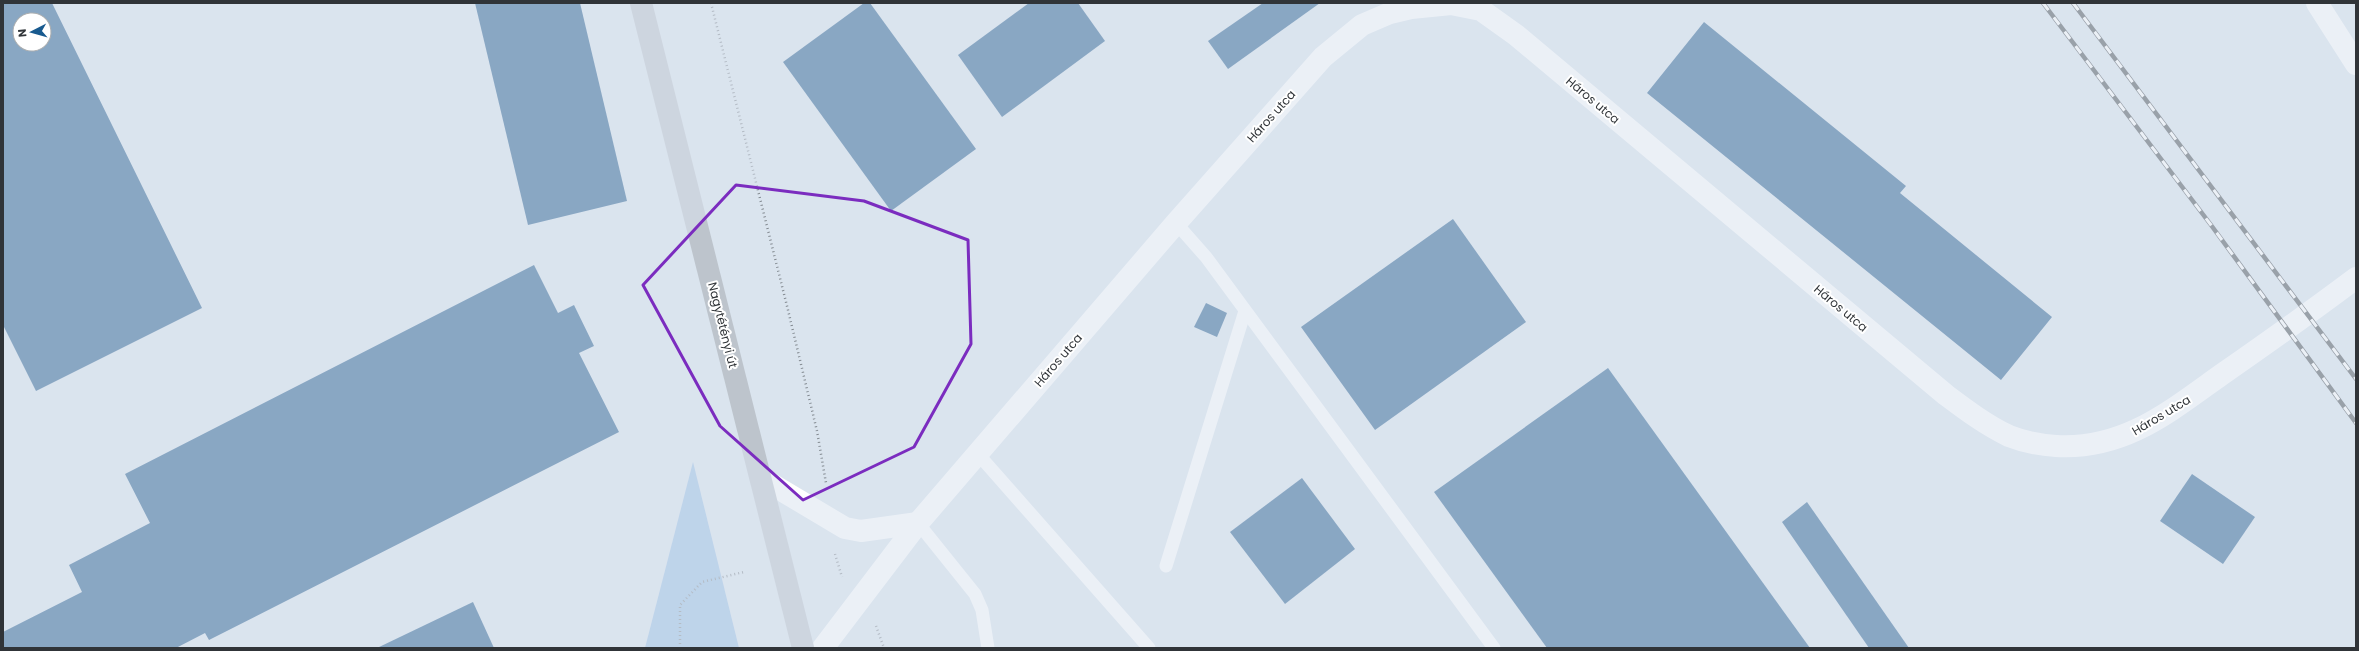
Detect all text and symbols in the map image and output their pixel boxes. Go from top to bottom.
north arrow [12,12,52,52]
text: N [14,28,30,38]
street label: Háros utca [1562,72,1624,128]
street label: Háros utca [1243,86,1299,146]
street label: Nagytétényi út [704,280,742,370]
street label: Háros utca [1810,280,1872,336]
street label: Háros utca [1030,330,1086,390]
street label: Háros utca [2129,391,2193,439]

